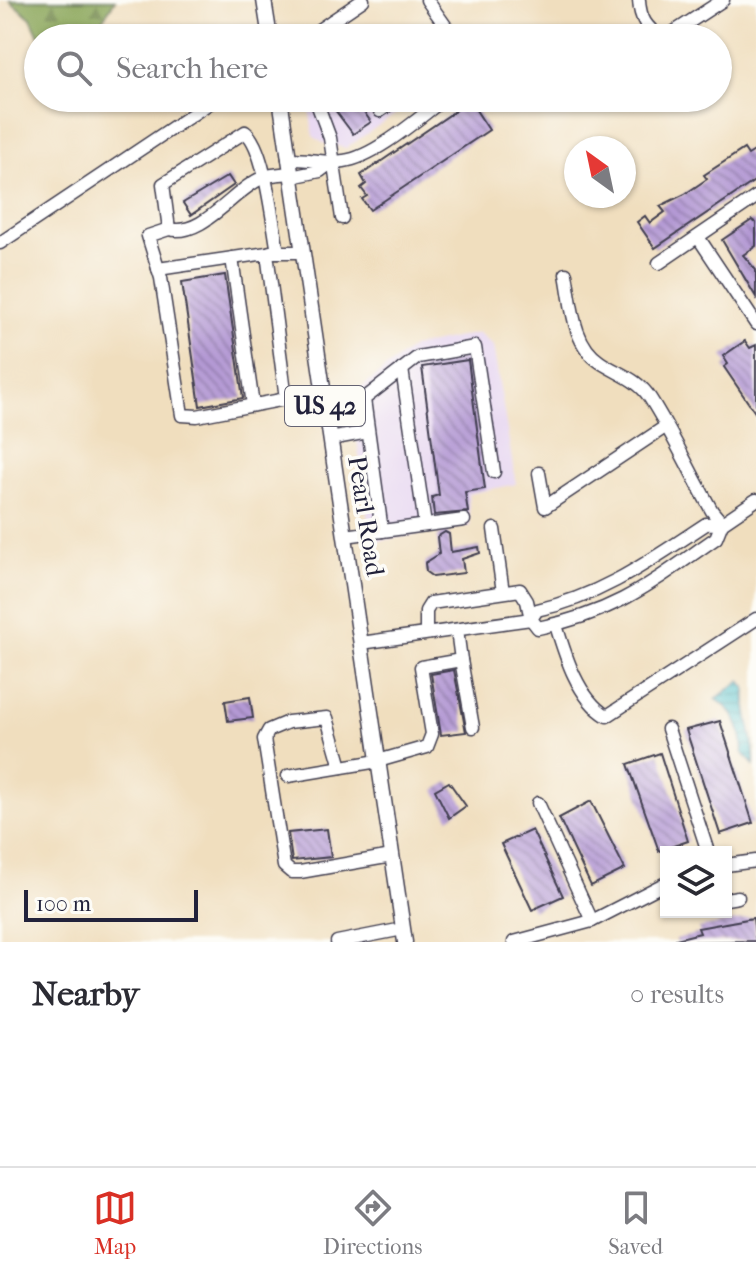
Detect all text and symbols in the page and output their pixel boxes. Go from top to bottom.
search box [24,24,732,112]
icon: search [52,46,96,90]
text: Search here [116,51,268,86]
north arrow [564,136,636,208]
road number: US 42 [285,386,365,426]
street label: Pearl Road [341,454,391,579]
map controls [660,846,732,918]
button: layers [660,846,732,918]
scale bar [24,886,198,922]
text: 100 m [36,891,91,917]
text: Nearby [32,974,139,1014]
text: 0 results [630,979,724,1010]
tab: Map [93,1186,137,1260]
tab: Directions [323,1186,422,1260]
tab: Saved [608,1186,663,1260]

